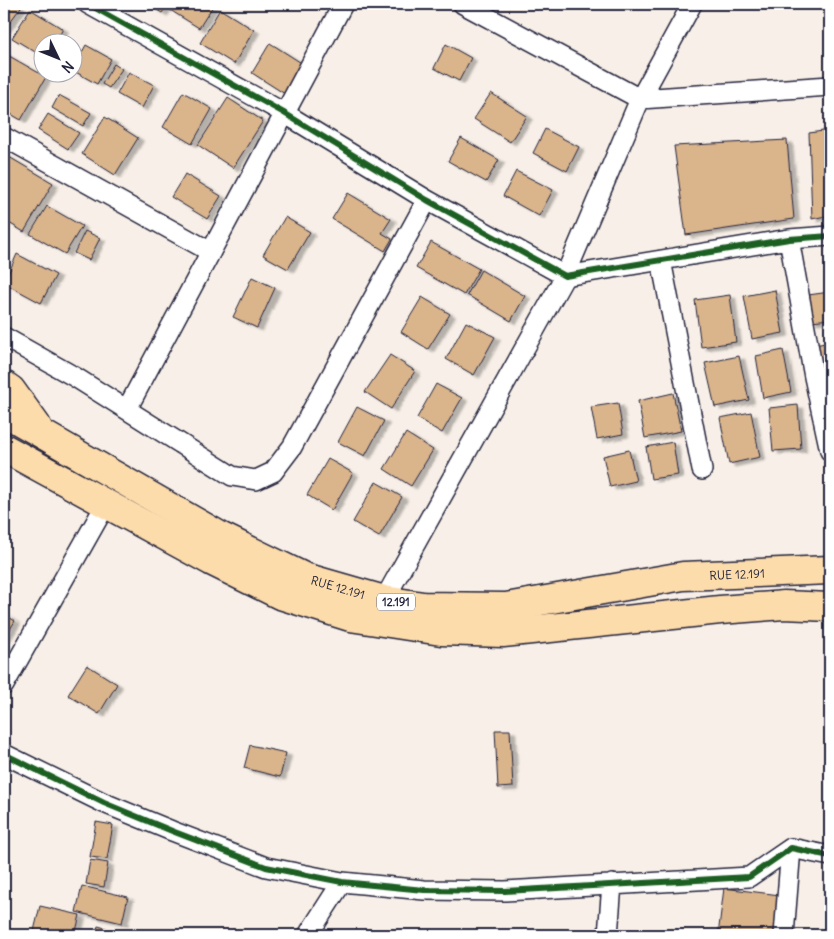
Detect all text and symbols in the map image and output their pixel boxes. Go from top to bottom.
north arrow [32,32,82,82]
text: N [58,57,77,77]
street label: RUE 12.191 [709,565,765,582]
street label: RUE 12.191 [309,572,367,602]
road number: 12.191 [377,594,415,610]

